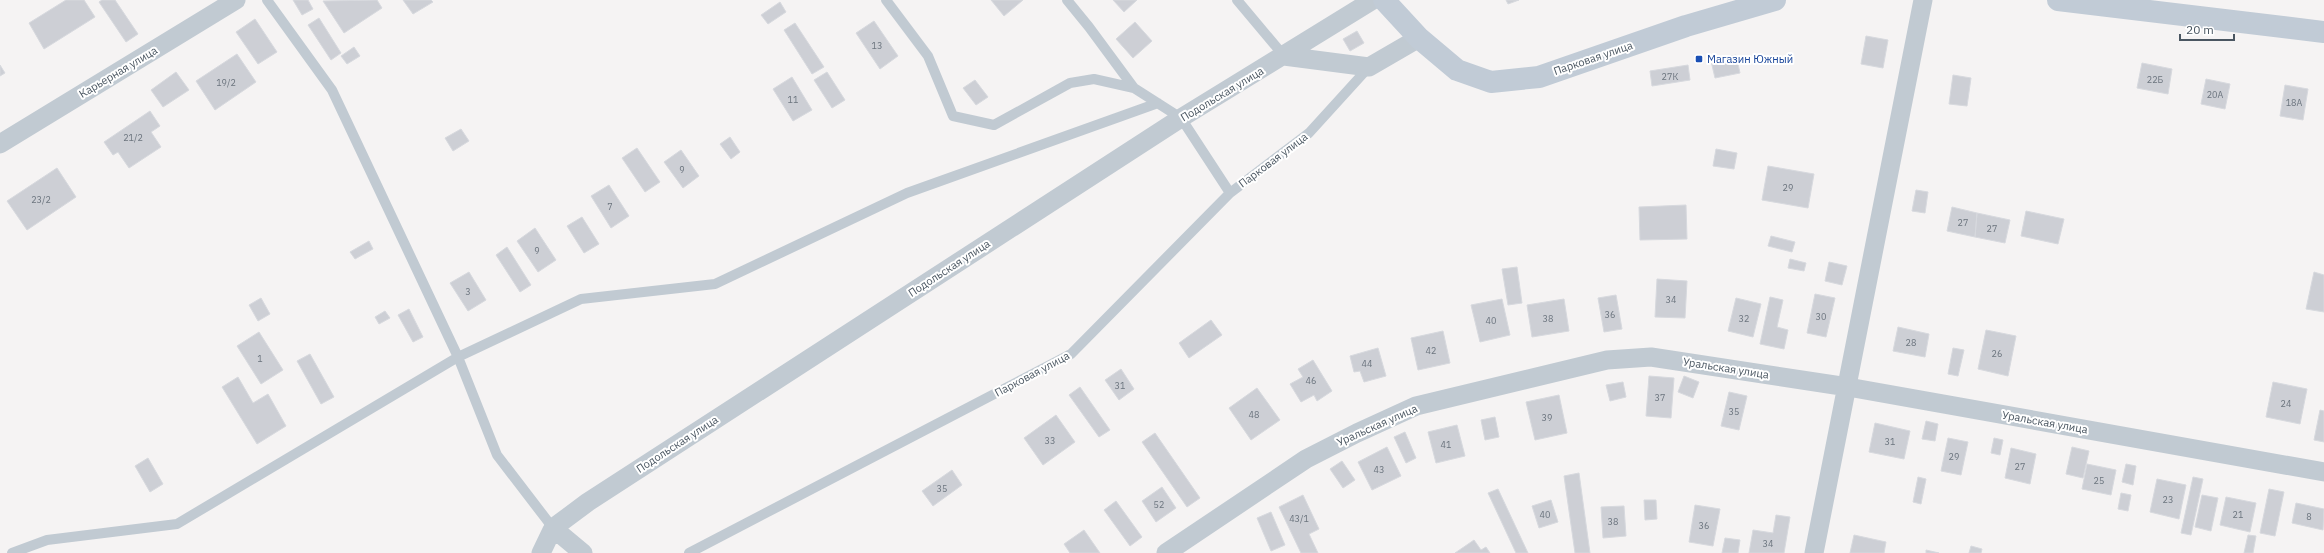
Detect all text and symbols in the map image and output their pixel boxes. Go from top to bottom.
scale bar [2180,16,2234,42]
text: 20 m [2186,22,2214,37]
street label: Парковая улица [1552,38,1635,78]
house number: 13 [872,40,882,51]
street label: Карьерная улица [76,43,160,101]
place label: Магазин Южный [1707,52,1793,66]
marker: Магазин Южный [1694,54,1704,64]
street label: Подольская улица [1178,64,1266,124]
house number: 27К [1662,71,1678,82]
house number: 22Б [2147,74,2164,85]
house number: 19/2 [216,77,236,88]
house number: 20А [2207,89,2224,100]
house number: 11 [788,94,798,105]
house number: 18А [2286,97,2303,108]
street label: Парковая улица [1236,129,1310,191]
house number: 21/2 [123,132,143,143]
house number: 9 [679,164,685,175]
house number: 29 [1783,182,1793,193]
house number: 23/2 [31,194,51,205]
house number: 7 [607,201,613,212]
house number: 27 [1958,217,1968,228]
house number: 27 [1987,223,1997,234]
street label: Подольская улица [905,236,993,300]
house number: 9 [534,245,540,256]
house number: 3 [465,286,471,297]
house number: 34 [1666,294,1676,305]
house number: 36 [1605,309,1615,320]
house number: 30 [1816,311,1826,322]
house number: 38 [1543,313,1553,324]
house number: 32 [1739,313,1749,324]
house number: 40 [1486,315,1496,326]
house number: 28 [1906,337,1916,348]
house number: 42 [1426,345,1436,356]
street label: Парковая улица [992,348,1072,400]
house number: 26 [1992,348,2002,359]
house number: 1 [257,353,263,364]
street label: Уральская улица [1682,354,1770,382]
house number: 44 [1362,358,1372,369]
house number: 46 [1306,375,1316,386]
house number: 31 [1115,380,1125,391]
house number: 37 [1655,392,1665,403]
house number: 24 [2281,398,2291,409]
street label: Уральская улица [1335,401,1420,449]
house number: 35 [1729,406,1739,417]
street label: Уральская улица [2001,408,2089,436]
house number: 48 [1249,409,1259,420]
street label: Подольская улица [633,412,721,476]
house number: 39 [1542,412,1552,423]
house number: 33 [1045,435,1055,446]
house number: 31 [1885,436,1895,447]
house number: 41 [1441,439,1451,450]
house number: 29 [1949,451,1959,462]
house number: 27 [2015,461,2025,472]
house number: 43 [1374,464,1384,475]
house number: 25 [2094,475,2104,486]
house number: 35 [937,483,947,494]
house number: 23 [2163,494,2173,505]
house number: 52 [1154,499,1164,510]
house number: 40 [1540,509,1550,520]
house number: 21 [2233,509,2243,520]
house number: 8 [2306,511,2312,522]
house number: 43/1 [1289,513,1309,524]
house number: 38 [1608,516,1618,527]
house number: 36 [1699,520,1709,531]
house number: 34 [1763,538,1773,549]

